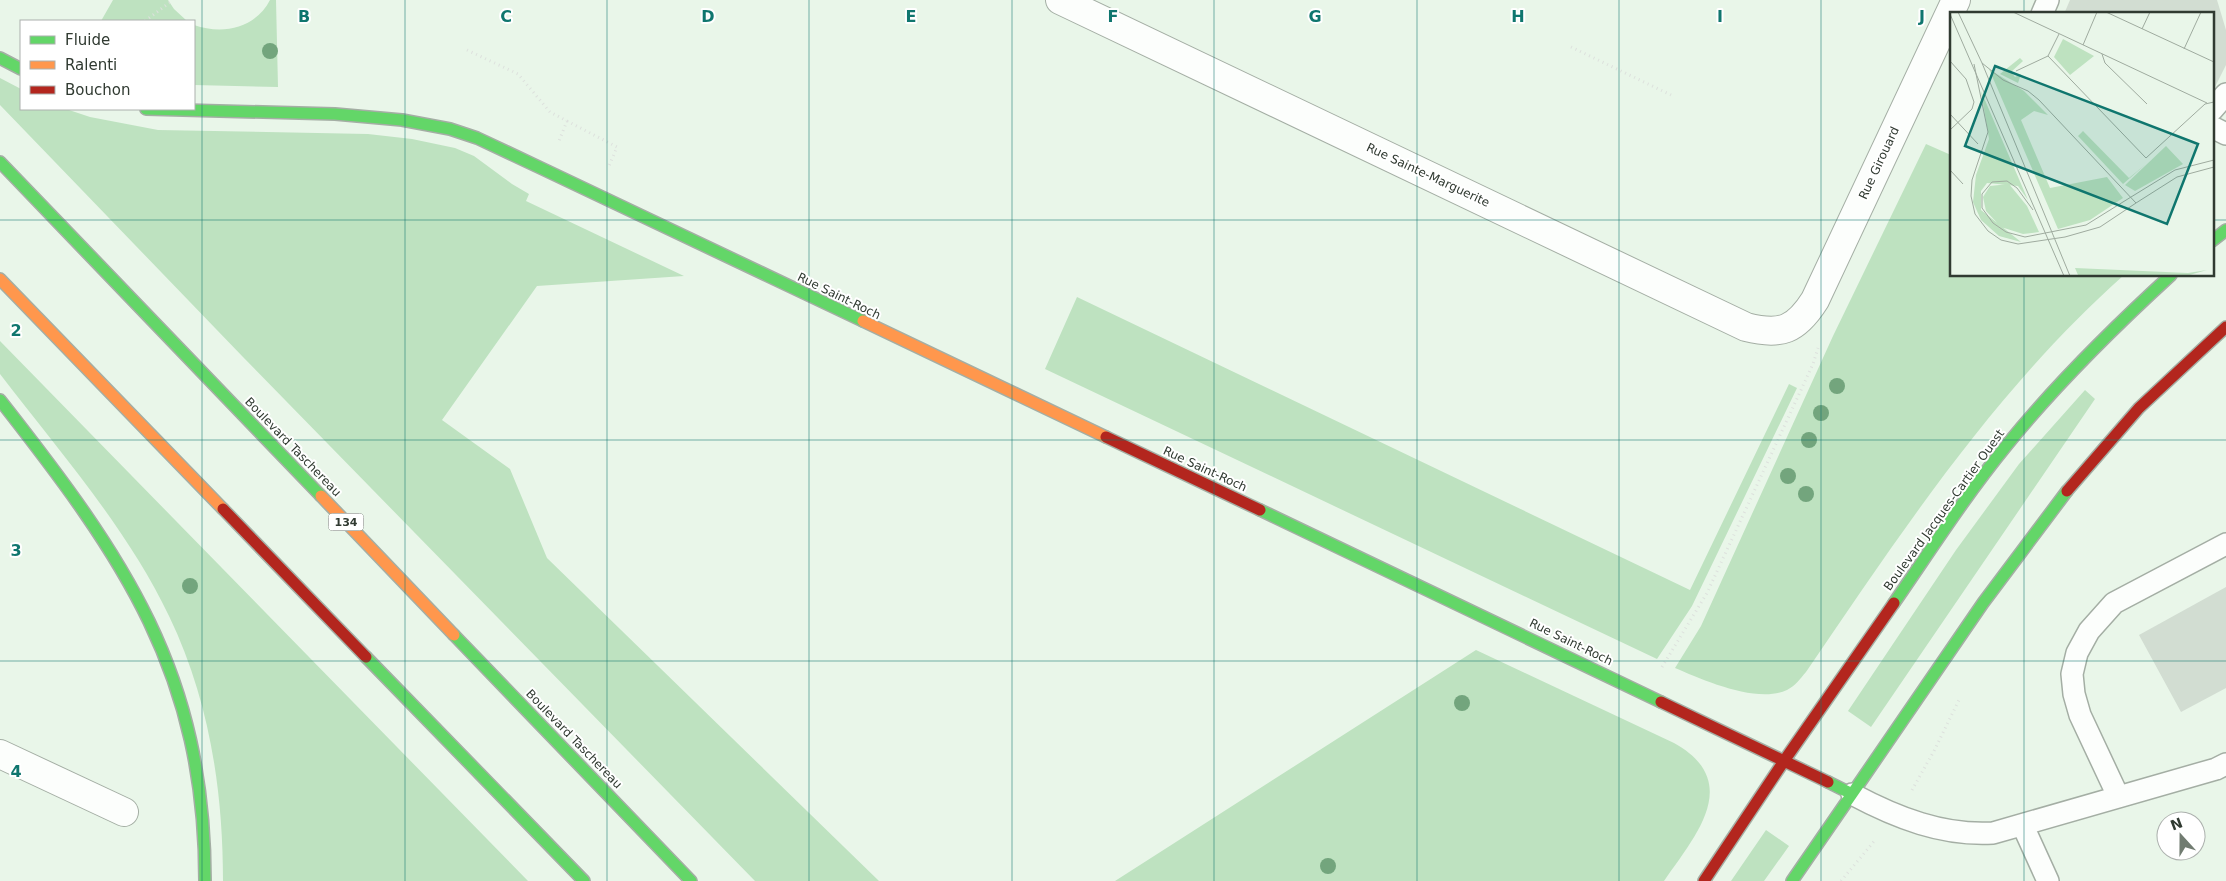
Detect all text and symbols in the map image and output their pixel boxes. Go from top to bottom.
text: B [298,7,310,26]
text: C [500,7,512,26]
text: D [701,7,715,26]
text: E [906,7,916,26]
text: F [1108,7,1118,26]
text: G [1308,7,1322,26]
text: H [1511,7,1525,26]
text: I [1717,7,1723,26]
text: J [1918,7,1925,26]
inset map [1950,12,2214,276]
legend [20,20,195,110]
text: Fluide [65,31,110,49]
text: Ralenti [65,56,117,74]
text: Bouchon [65,81,130,99]
street label: Rue Girouard [1856,124,1902,202]
street label: Rue Sainte-Marguerite [1364,140,1492,210]
street label: Rue Saint-Roch [795,270,883,322]
text: 2 [10,321,22,340]
street label: Boulevard Taschereau [242,395,344,499]
street label: Boulevard Jacques-Cartier Ouest [1881,427,2007,593]
street label: Rue Saint-Roch [1161,443,1249,495]
road number: 134 [328,514,364,530]
text: 3 [10,541,22,560]
street label: Rue Saint-Roch [1527,616,1615,668]
street label: Boulevard Taschereau [523,687,625,791]
text: 4 [10,762,22,781]
north arrow [2156,811,2206,861]
text: N [2168,814,2185,833]

